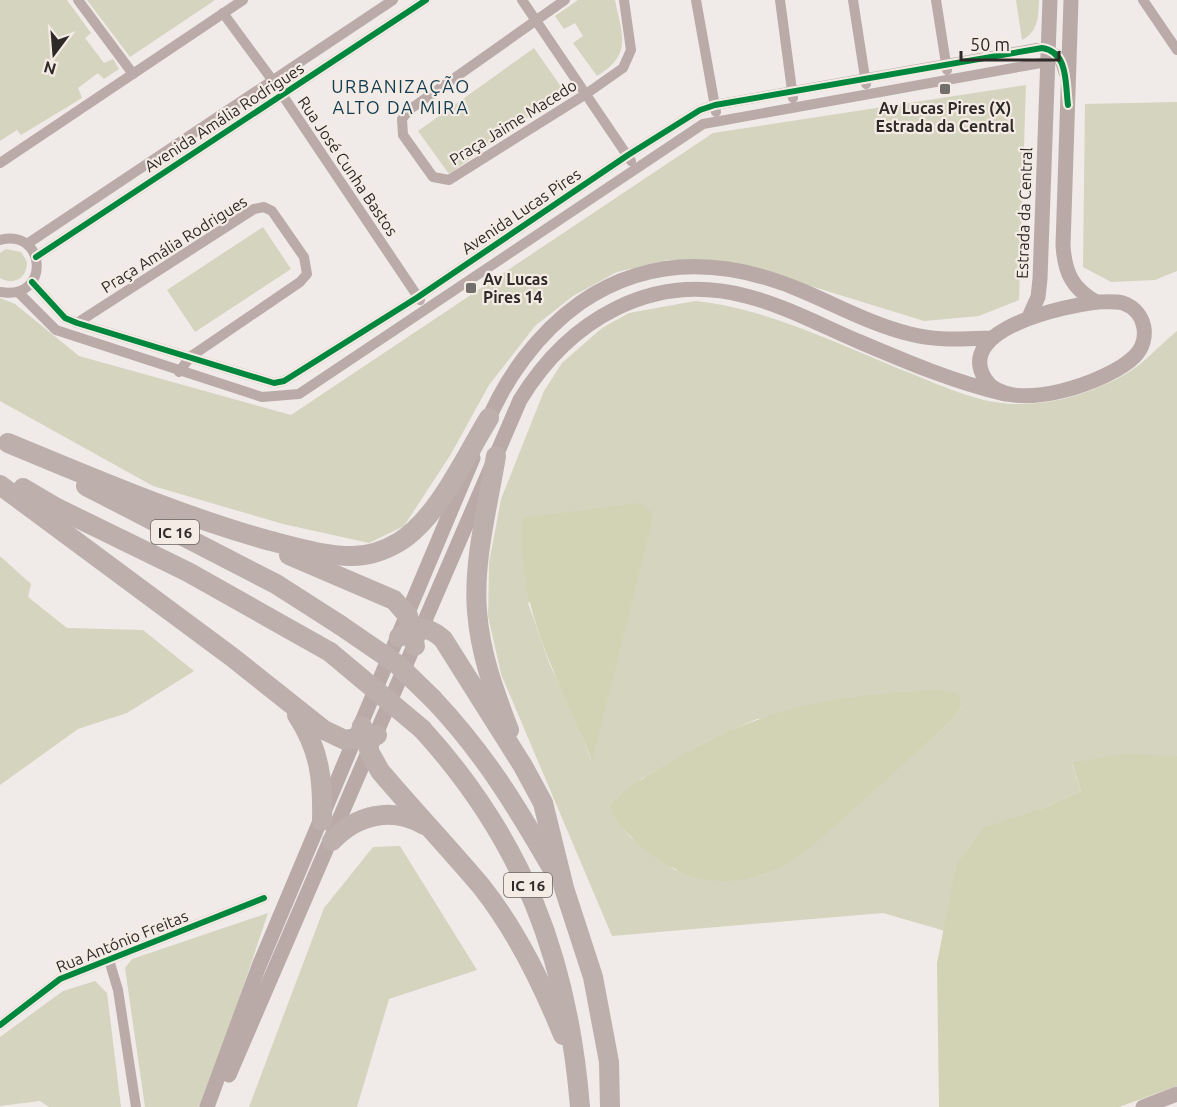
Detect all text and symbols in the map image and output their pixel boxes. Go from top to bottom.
north arrow [24,24,84,84]
scale bar [961,24,1058,62]
text: 50 m [970,34,1010,54]
text: N [42,58,58,79]
street label: Avenida Amália Rodrigues [141,59,307,175]
district label: URBANIZAÇÃO ALTO DA MIRA [331,75,471,117]
street label: Praça Jaime Macedo [446,76,580,168]
marker: Av Lucas Pires (X) Estrada da Central [938,82,952,96]
street label: Rua José Cunha Bastos [295,93,401,239]
place label: Av Lucas Pires (X) Estrada da Central [876,99,1015,135]
street label: Estrada da Central [1013,147,1035,279]
street label: Avenida Lucas Pires [458,164,584,258]
street label: Praça Amália Rodrigues [98,192,250,296]
place label: Av Lucas Pires 14 [483,270,548,306]
marker: Av Lucas Pires 14 [464,281,478,295]
road number: IC 16 [151,520,199,544]
road number: IC 16 [504,873,552,897]
street label: Rua António Freitas [53,906,191,976]

